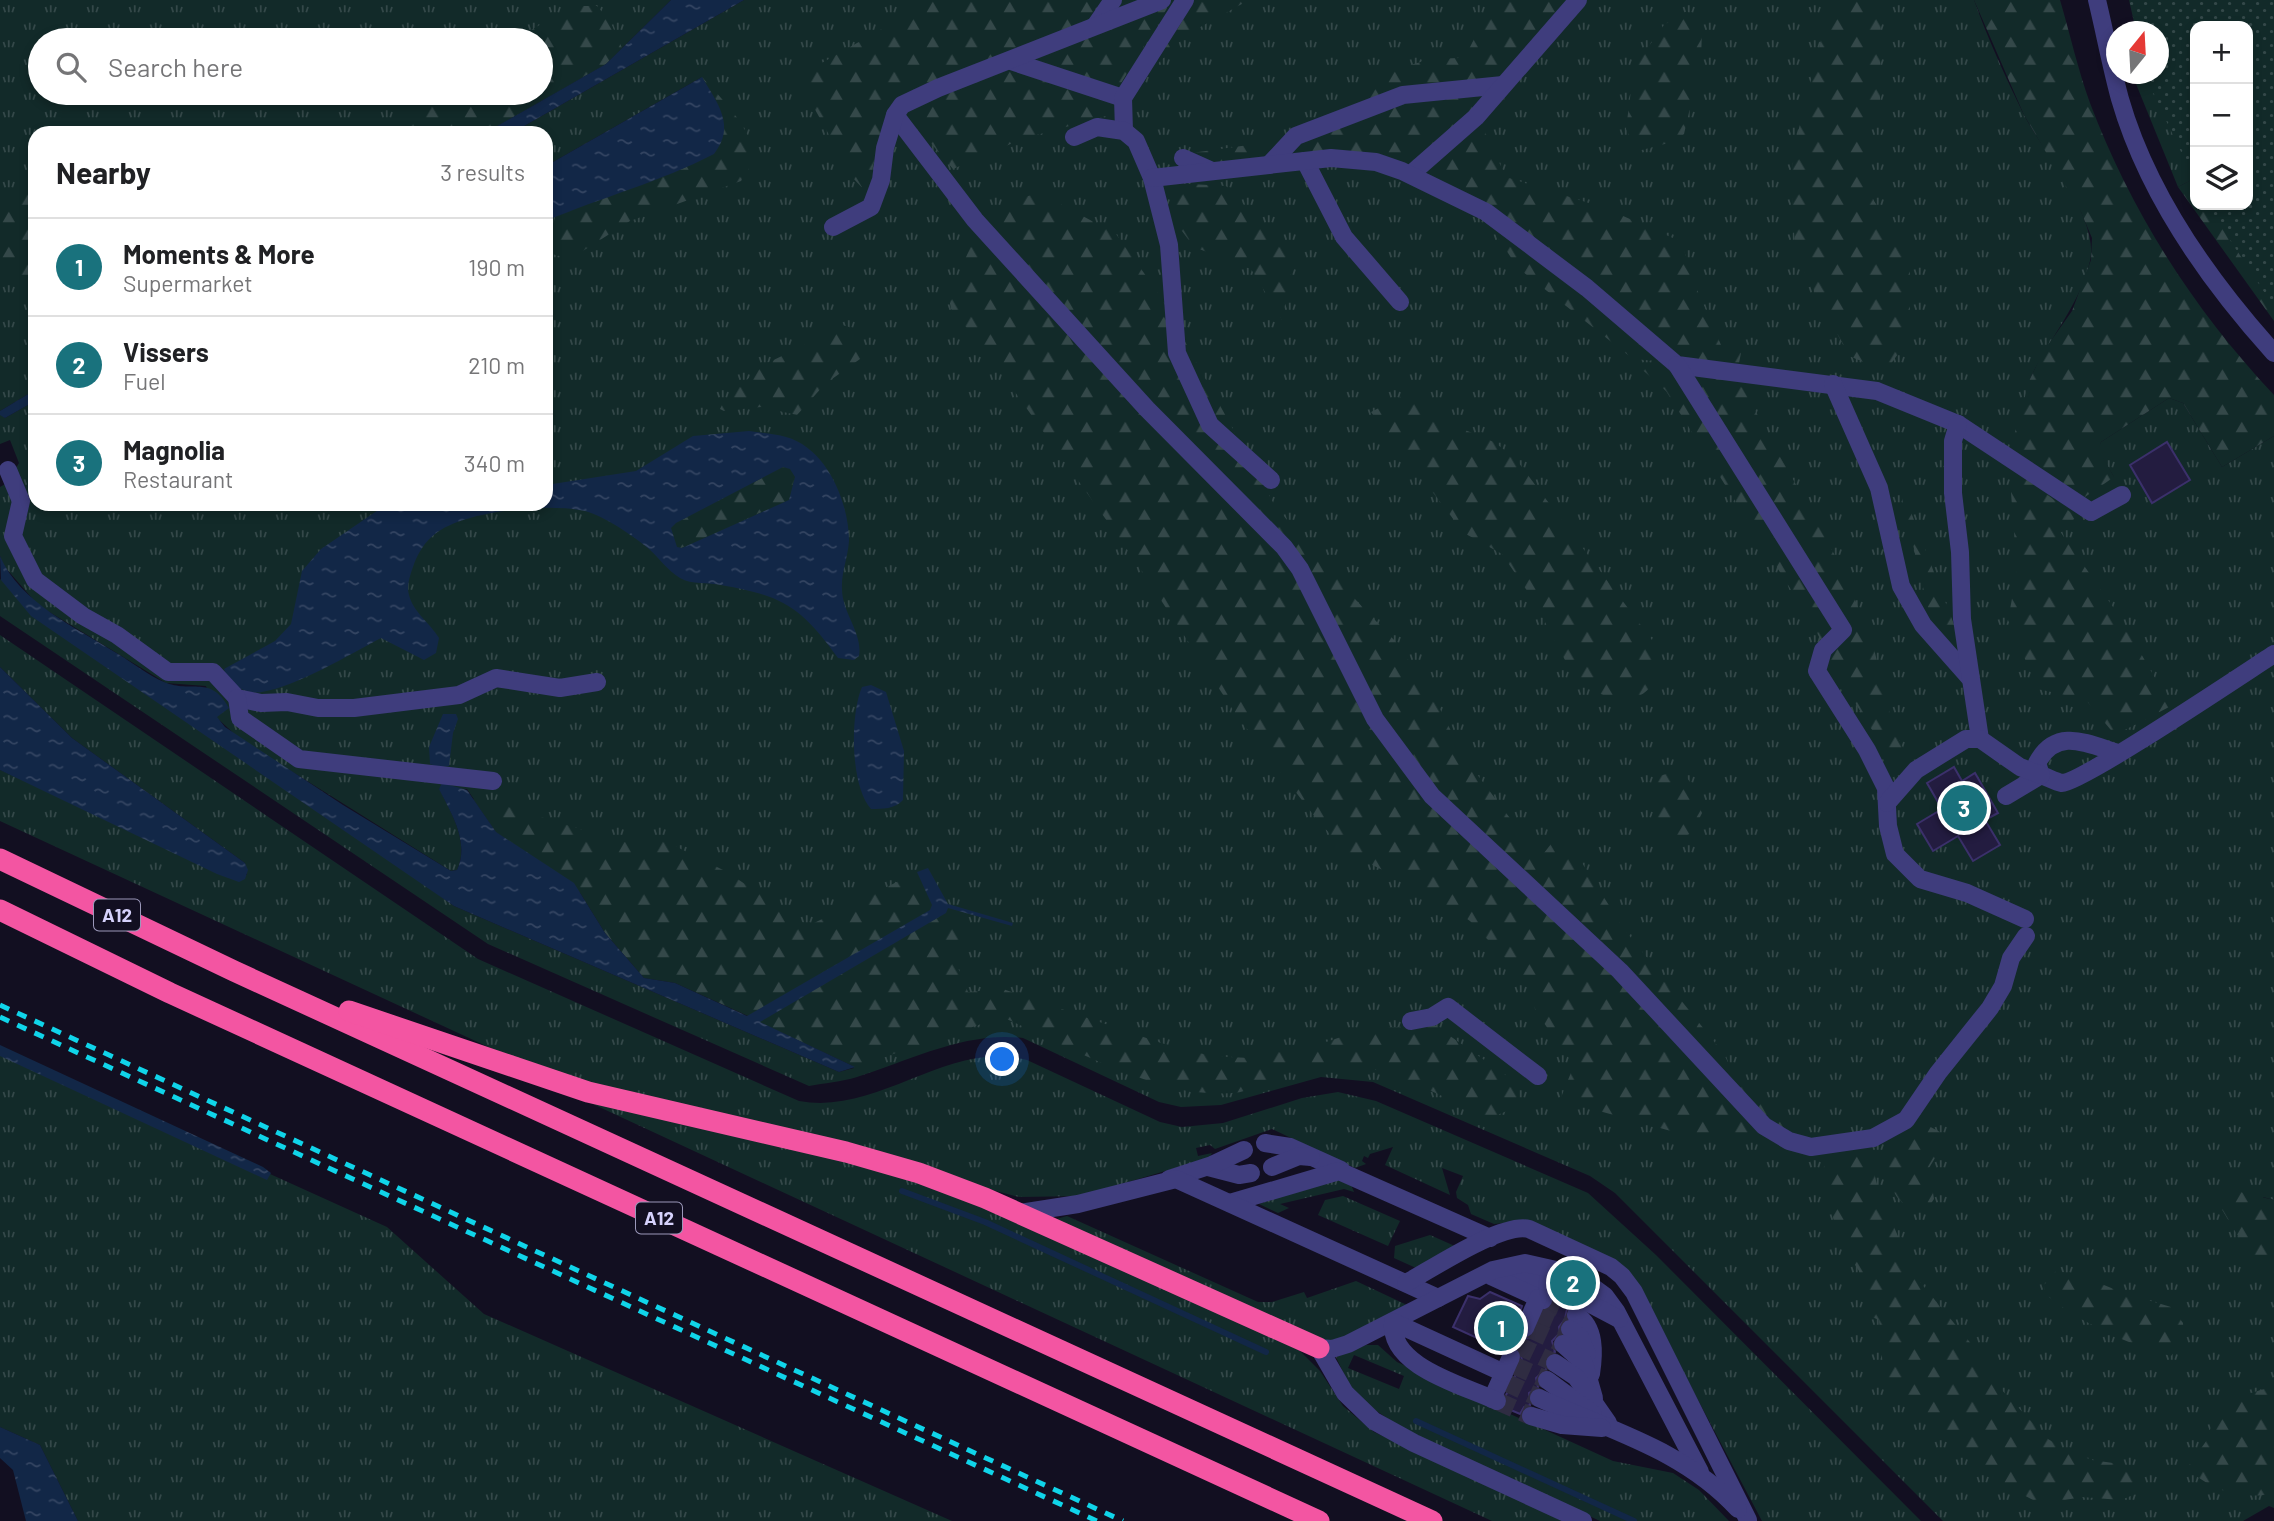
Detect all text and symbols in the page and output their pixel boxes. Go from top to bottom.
north arrow [2106,21,2169,84]
map controls [2190,21,2253,210]
button: + [2190,21,2253,84]
search box [28,28,553,105]
icon: search [52,48,90,86]
text: Search here [108,51,243,82]
button: − [2190,84,2253,147]
button: layers [2190,147,2253,210]
text: Nearby [56,154,151,190]
text: 3 results [440,158,525,186]
text: Moments & More [123,238,315,269]
text: 1 [75,253,83,281]
text: 190 m [468,253,525,281]
text: Supermarket [123,269,253,297]
text: Vissers [123,336,209,367]
text: 2 [73,351,85,379]
text: 210 m [468,351,525,379]
text: Fuel [123,367,166,395]
text: Magnolia [123,434,225,465]
text: 3 [73,449,85,477]
text: 340 m [464,449,525,477]
text: Restaurant [123,465,233,493]
pin: 3 [1941,782,1987,834]
road number: A12 [94,900,140,931]
your location [985,1042,1019,1076]
road number: A12 [636,1202,682,1234]
pin: 2 [1550,1257,1596,1309]
pin: 1 [1478,1302,1524,1354]

